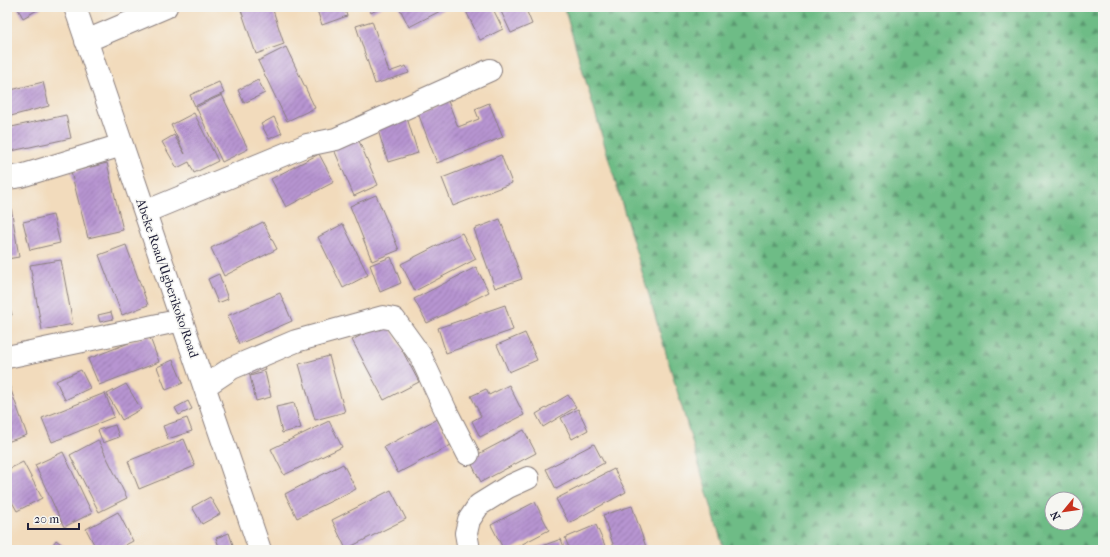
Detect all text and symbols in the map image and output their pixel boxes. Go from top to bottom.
street label: Abeke Road/Ugberikoko/Road [133,196,202,361]
north arrow [1044,491,1084,531]
scale bar [28,505,79,531]
text: N [1048,508,1063,522]
text: 20 m [34,512,59,526]

